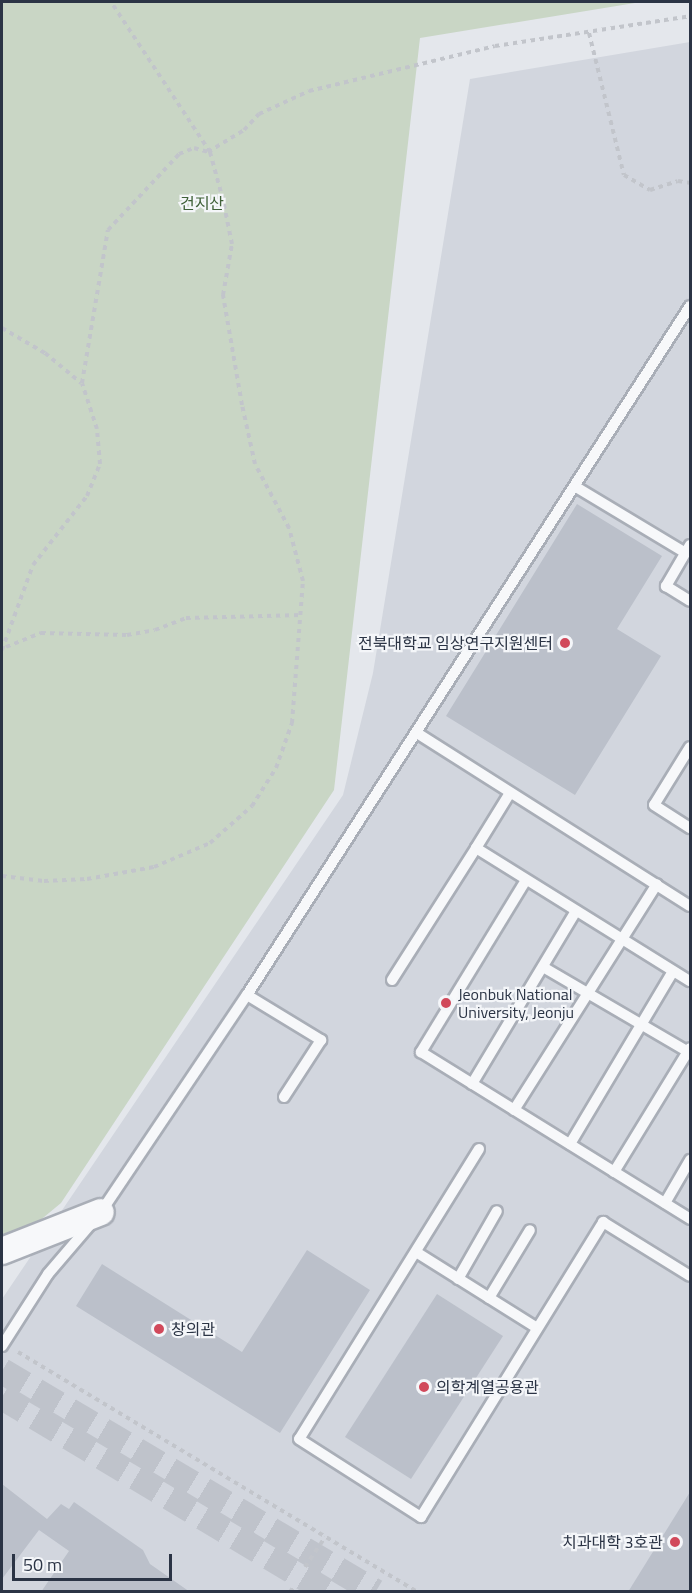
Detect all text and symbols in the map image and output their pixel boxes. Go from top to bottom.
park label: 건지산 [180,193,224,213]
place label: 전북대학교 임상연구지원센터 [358,633,553,653]
marker: 전북대학교 임상연구지원센터 [558,636,572,650]
place label: Jeonbuk National University, Jeonju [458,984,574,1022]
marker: Jeonbuk National University, Jeonju [439,996,453,1010]
place label: 창의관 [171,1319,215,1339]
marker: 창의관 [152,1322,166,1336]
place label: 의학계열공용관 [436,1377,539,1397]
marker: 의학계열공용관 [417,1380,431,1394]
place label: 치과대학 3호관 [562,1532,663,1552]
marker: 치과대학 3호관 [668,1535,682,1549]
scale bar [15,1542,176,1580]
text: 50 m [23,1551,62,1578]

